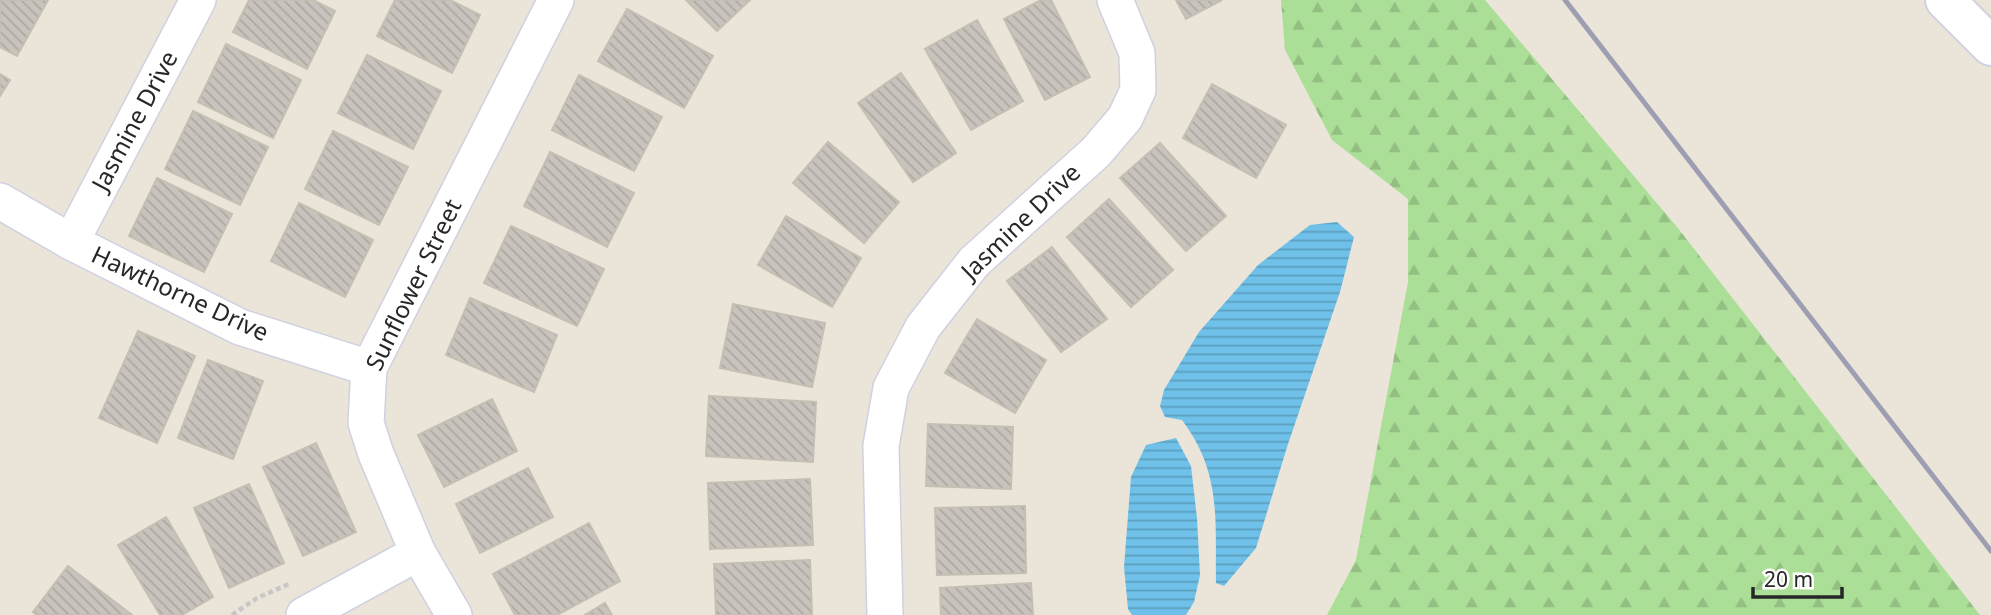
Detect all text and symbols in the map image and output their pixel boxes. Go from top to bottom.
street label: Jasmine Drive [82,45,184,198]
street label: Jasmine Drive [952,156,1087,288]
street label: Sunflower Street [357,193,469,376]
street label: Hawthorne Drive [87,237,275,348]
scale bar [1753,556,1842,600]
text: 20 m [1764,565,1813,593]

